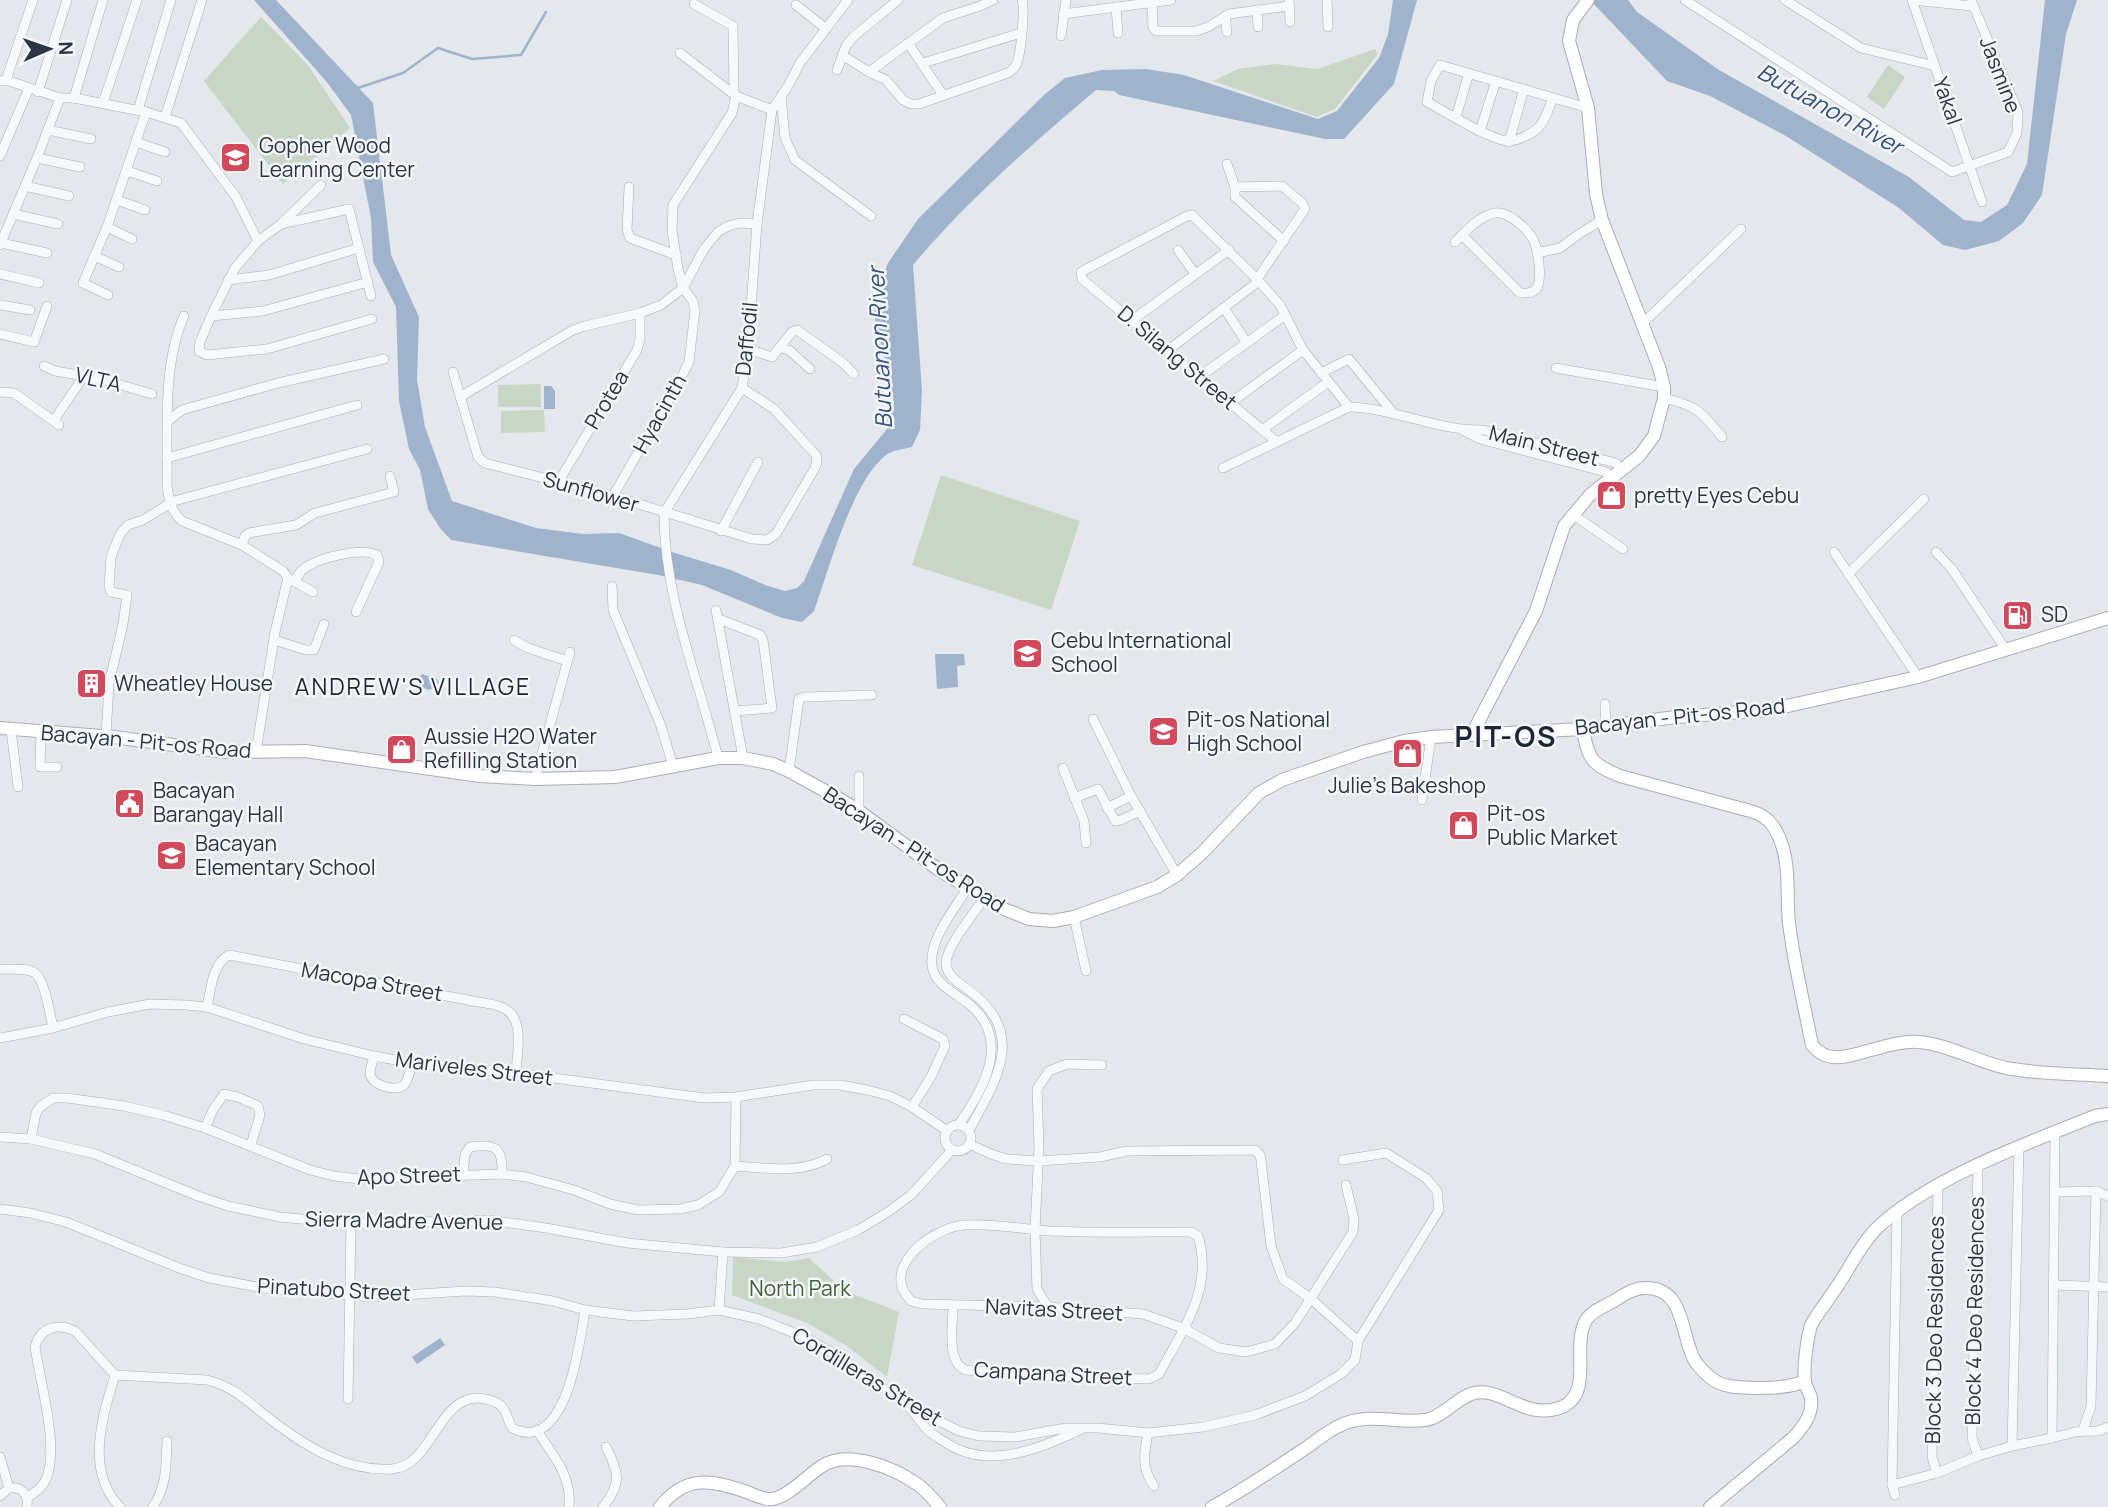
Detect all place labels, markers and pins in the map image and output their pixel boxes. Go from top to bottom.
place label: Gopher Wood Learning Center [259,131,415,183]
school or university icon: Gopher Wood Learning Center [219,141,253,175]
shop icon: pretty Eyes Cebu [1594,479,1628,513]
place label: pretty Eyes Cebu [1634,481,1799,509]
fuel station icon: SD [2001,598,2035,632]
place label: SD [2041,600,2068,628]
place label: Cebu International School [1051,626,1232,678]
school or university icon: Cebu International School [1011,636,1045,670]
building icon: Wheatley House [74,667,108,701]
place label: Wheatley House [114,669,273,697]
place label: Pit-os National High School [1187,705,1330,757]
school or university icon: Pit-os National High School [1147,715,1181,749]
place label: Aussie H2O Water Refilling Station [424,722,598,774]
shop icon: Aussie H2O Water Refilling Station [384,732,418,766]
shop icon: Julie's Bakeshop [1390,737,1424,771]
place label: Julie's Bakeshop [1328,771,1486,799]
place label: Bacayan Barangay Hall [153,776,283,828]
public building icon: Bacayan Barangay Hall [113,786,147,820]
place label: Pit-os Public Market [1487,799,1618,851]
shop icon: Pit-os Public Market [1447,809,1481,843]
place label: Bacayan Elementary School [195,829,376,881]
school or university icon: Bacayan Elementary School [155,839,189,873]

